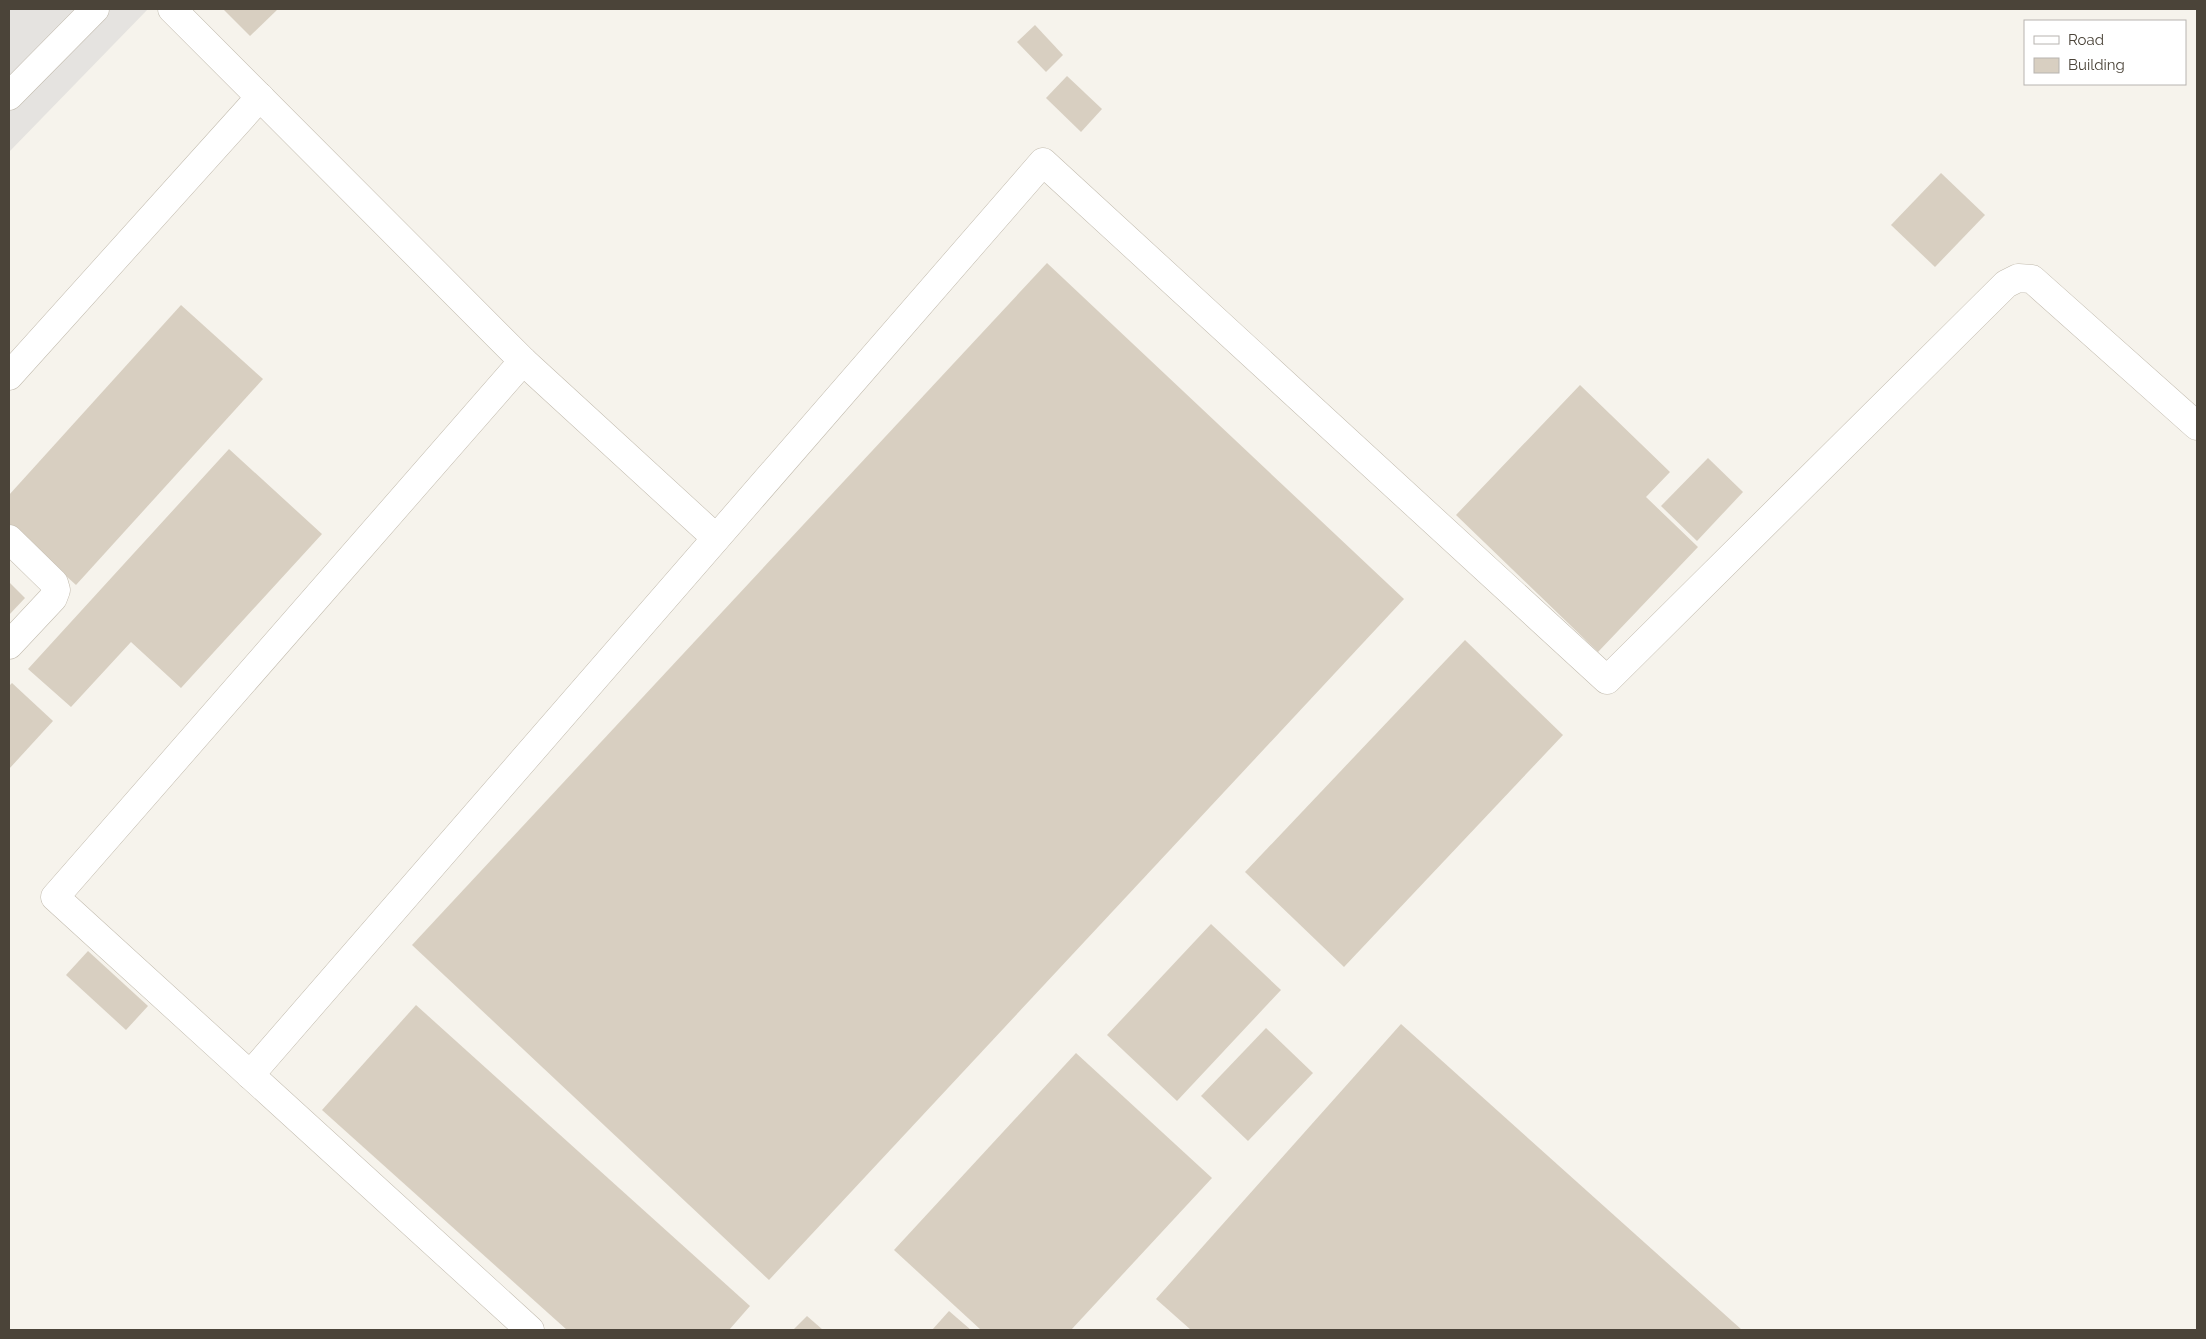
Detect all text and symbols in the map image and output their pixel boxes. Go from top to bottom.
legend [2024,20,2186,85]
text: Road [2068,31,2104,49]
text: Building [2068,56,2125,74]

